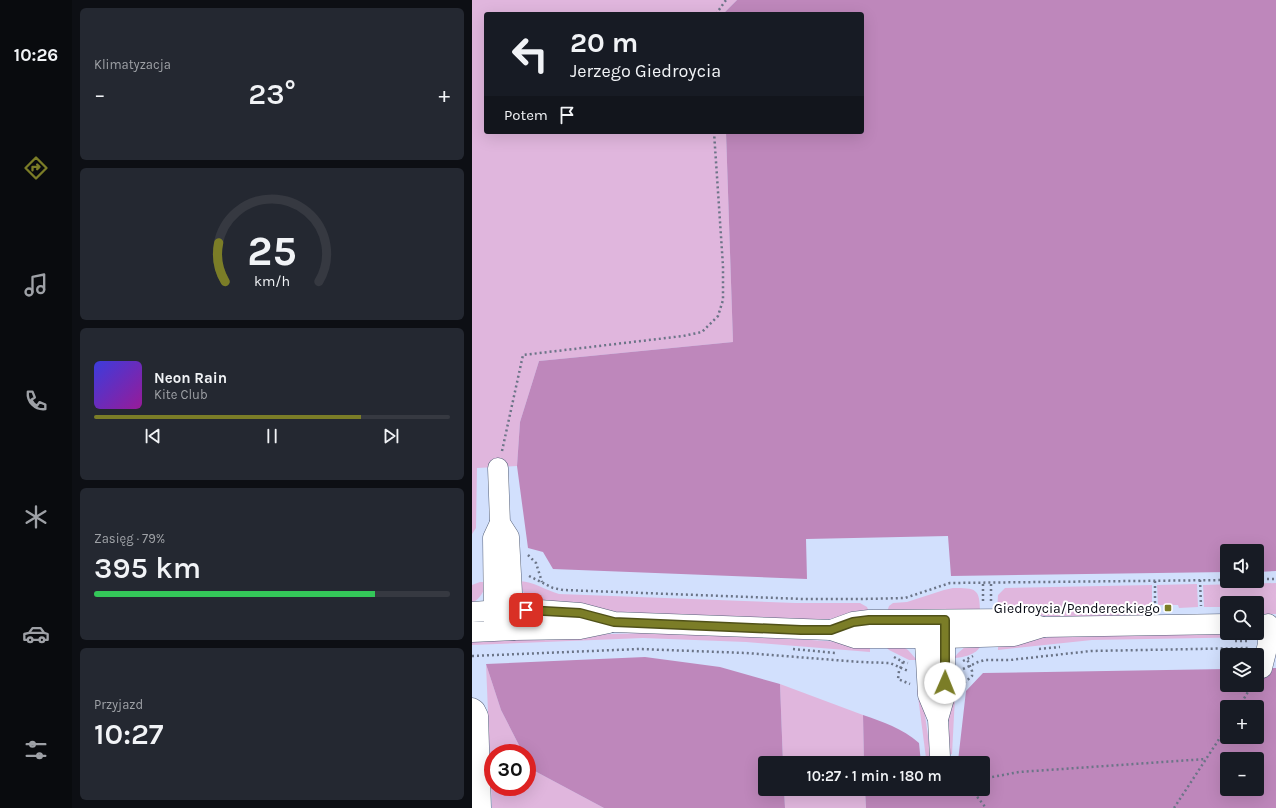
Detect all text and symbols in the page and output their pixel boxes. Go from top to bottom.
text: 20 m [570,26,638,59]
icon: left [504,28,556,80]
text: 10:26 [14,44,58,66]
text: Klimatyzacja [94,57,171,72]
text: Jerzego Giedroycia [570,60,721,82]
text: 23° [248,76,296,112]
text: − [94,82,106,108]
text: + [438,82,450,108]
icon: arrive [556,104,578,126]
text: Potem [504,106,548,124]
icon: directions [22,154,50,182]
text: 25 [247,227,297,275]
icon: music [22,271,50,299]
text: km/h [254,273,290,290]
text: Neon Rain [154,369,227,387]
icon: phone [22,387,50,415]
text: Kite Club [154,387,208,402]
icon: previous [142,425,164,447]
icon: pause [261,425,283,447]
icon: next [380,425,402,447]
icon: climate [22,503,50,531]
text: Zasięg · 79% [94,531,165,546]
map controls [1220,544,1264,796]
button: sound [1220,544,1264,588]
text: 395 km [94,550,201,586]
pin [509,593,543,627]
button: search [1220,596,1264,640]
icon: arrive [515,599,537,621]
place label: Giedroycia/Pendereckiego [994,600,1160,617]
marker: Giedroycia/Pendereckiego [1163,603,1173,613]
icon: car [22,620,50,648]
button: layers [1220,648,1264,692]
position arrow [924,662,966,704]
text: Przyjazd [94,697,143,712]
button: + [1220,700,1264,744]
text: 10:27 [94,716,164,752]
icon: filters [22,736,50,764]
speed limit sign: 30 [484,744,536,796]
button: − [1220,752,1264,796]
text: 10:27 · 1 min · 180 m [806,767,942,785]

